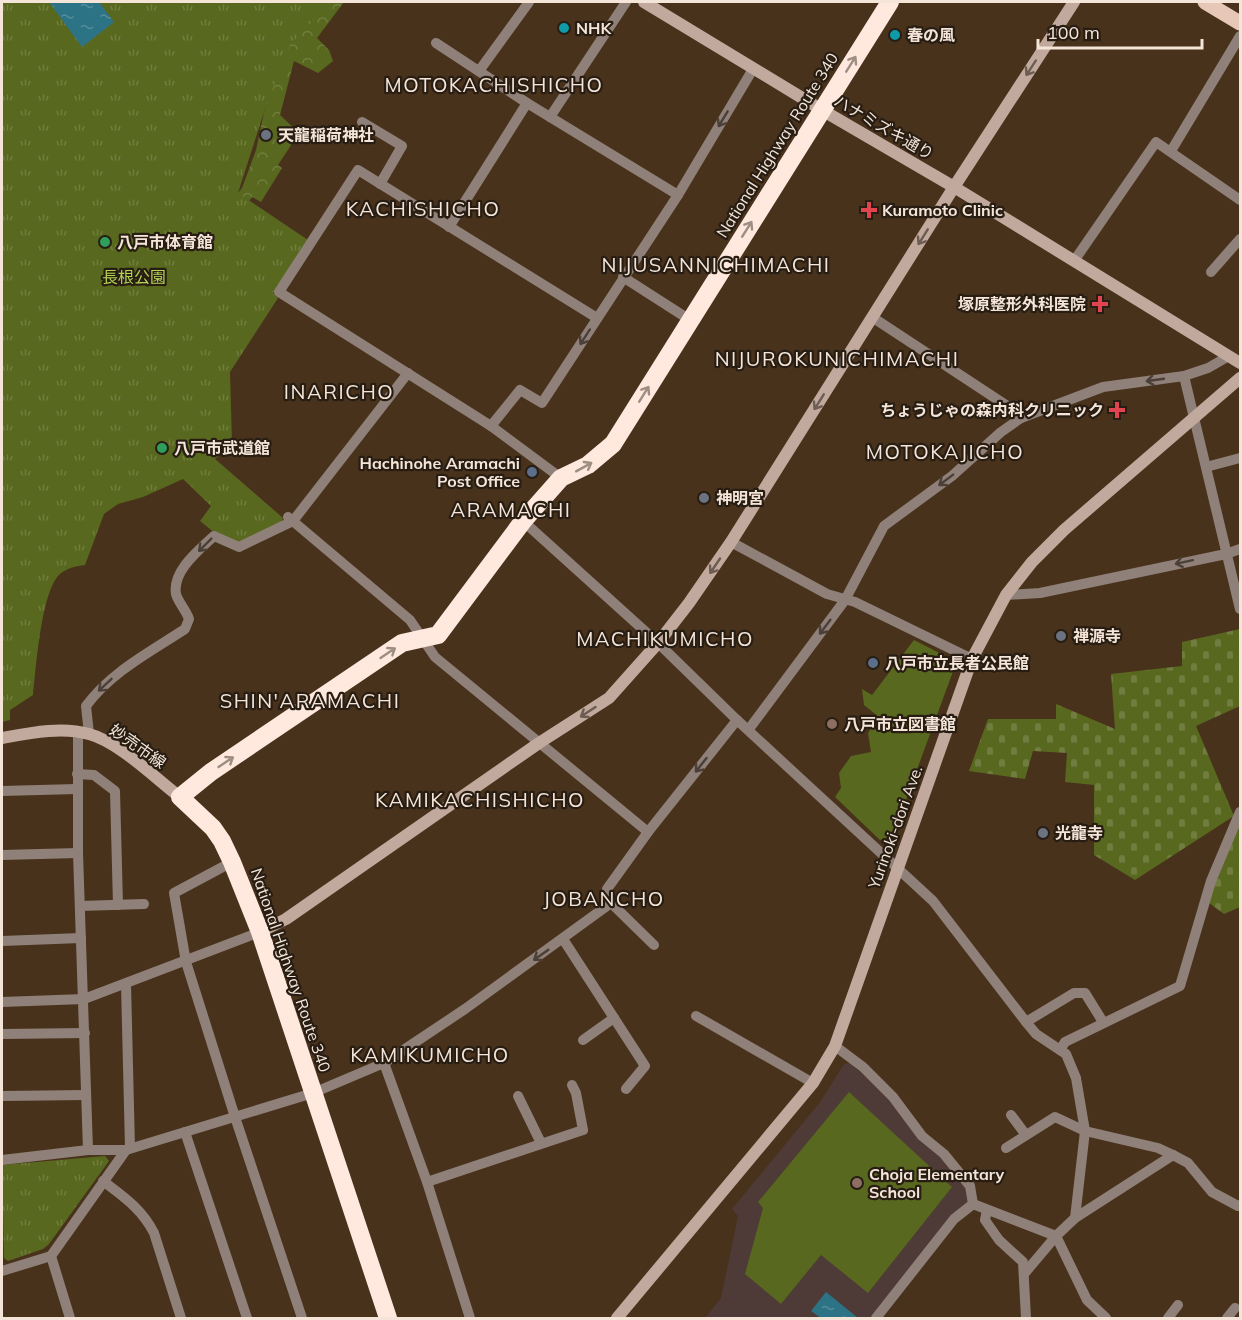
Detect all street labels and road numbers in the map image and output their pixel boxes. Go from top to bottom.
street label: National Highway Route 340 [712,49,842,241]
street label: ハナミズキ通り [830,90,938,164]
street label: 妙売市線 [106,719,170,773]
street label: Yurinoki-dori Ave. [863,763,927,892]
street label: National Highway Route 340 [247,865,335,1075]

